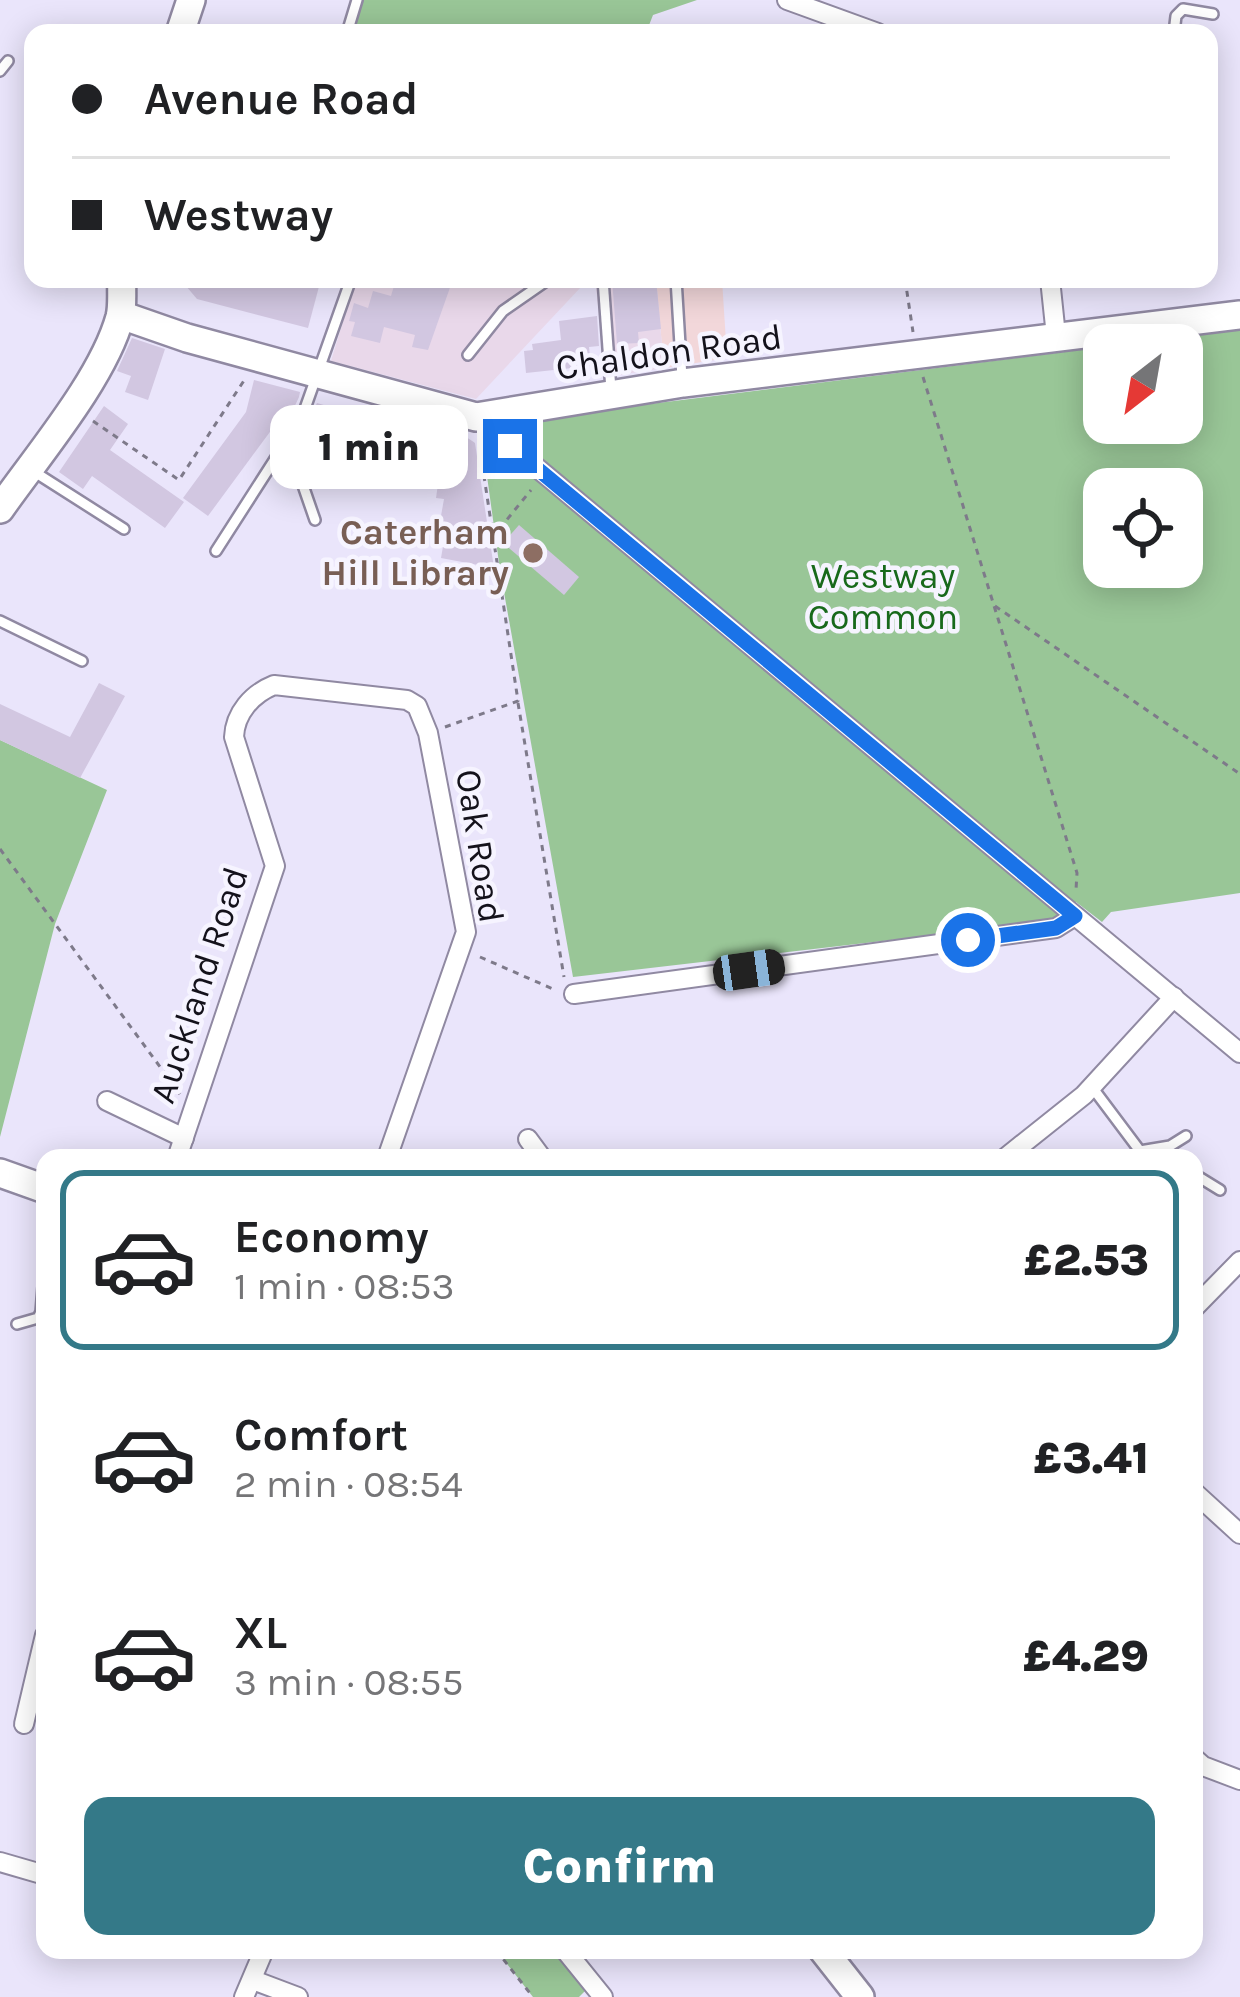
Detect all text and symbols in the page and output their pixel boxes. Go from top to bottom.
text: Avenue Road [144,73,418,125]
text: Westway [144,189,333,241]
street label: Chaldon Road [553,315,785,389]
north arrow [1083,324,1203,444]
map controls [1083,324,1203,588]
callout: 1 min [270,404,468,488]
route end [483,419,537,473]
text: 1 min [318,424,420,470]
button: locate [1083,468,1203,588]
place label: Caterham Hill Library [322,511,509,595]
marker: Caterham Hill Library [520,540,546,566]
park label: Westway Common [808,555,958,638]
street label: Oak Road [447,766,513,926]
street label: Auckland Road [141,862,257,1108]
route start [941,913,995,967]
car [711,947,787,993]
icon: car [90,1206,198,1314]
text: Economy [234,1211,429,1263]
text: £2.53 [1024,1234,1149,1286]
text: 1 min · 08:53 [234,1263,454,1309]
icon: car [90,1404,198,1512]
text: Comfort [234,1409,408,1461]
text: £3.41 [1034,1432,1149,1484]
text: 2 min · 08:54 [234,1461,463,1507]
icon: car [90,1602,198,1710]
text: XL [234,1607,287,1659]
text: £4.29 [1023,1630,1149,1682]
text: 3 min · 08:55 [234,1659,464,1705]
button: Confirm [84,1797,1155,1935]

